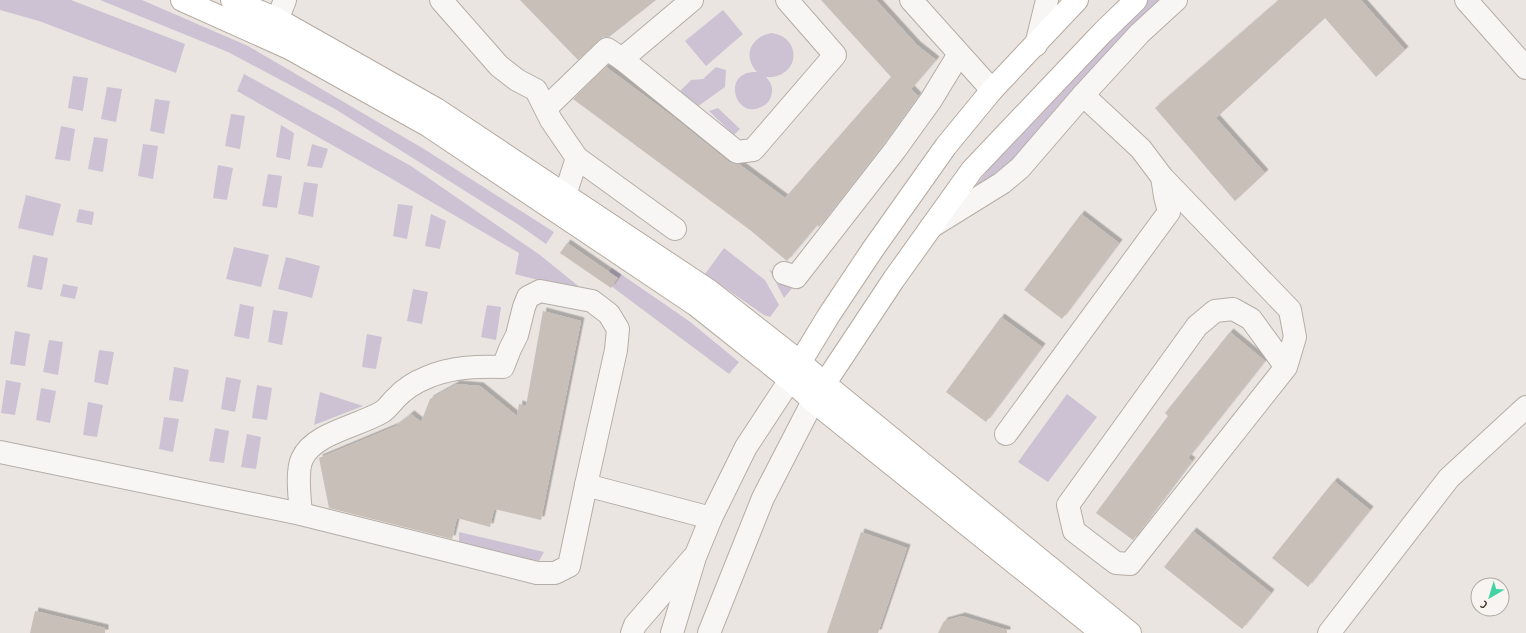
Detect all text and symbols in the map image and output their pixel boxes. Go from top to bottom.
north arrow [1470,577,1510,617]
text: С [1478,598,1490,612]

